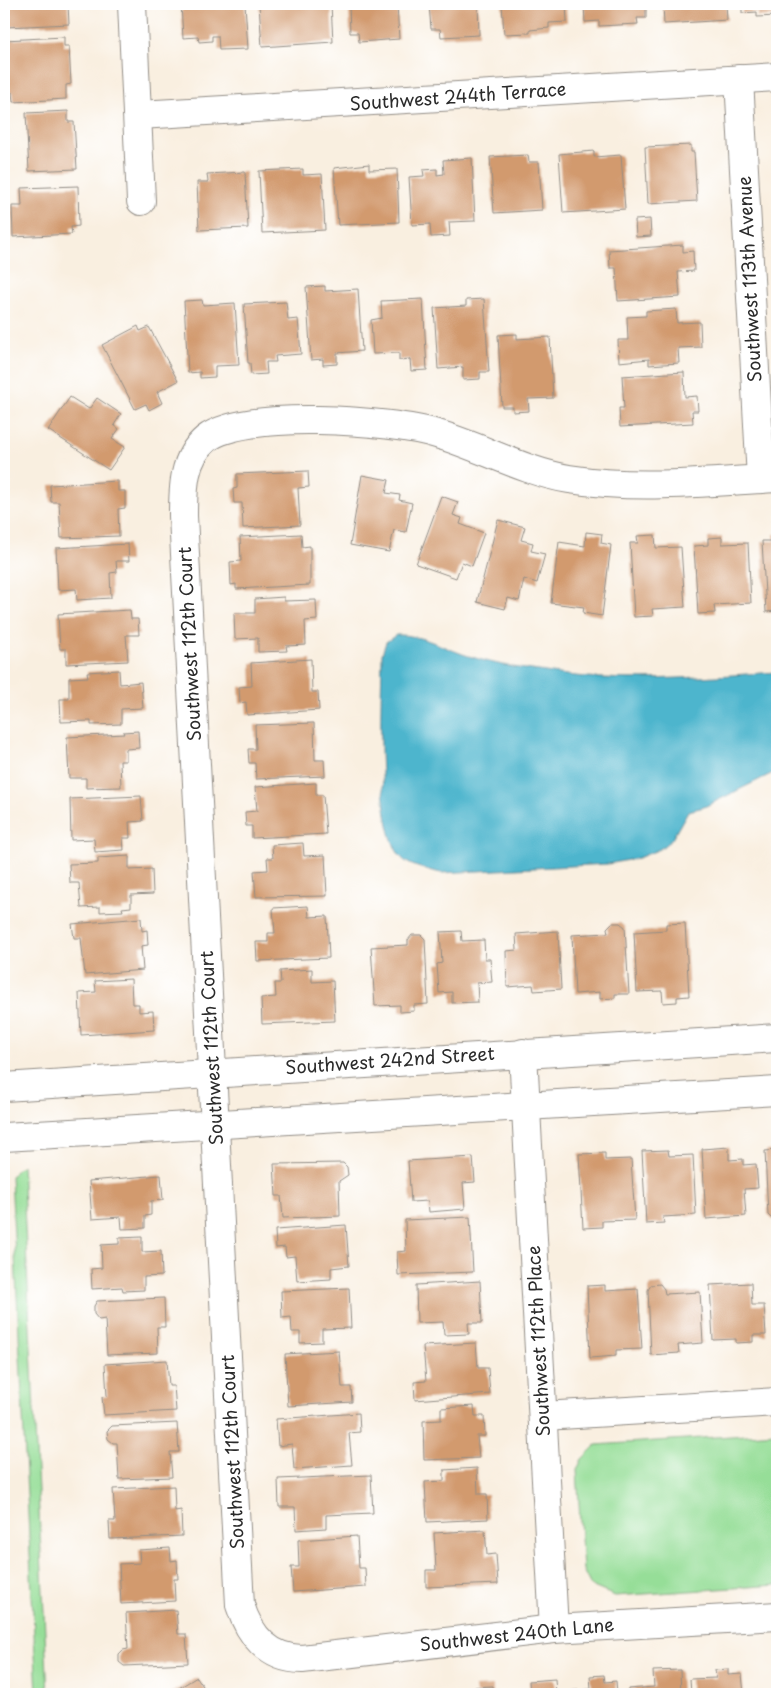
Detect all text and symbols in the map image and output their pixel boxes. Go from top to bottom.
street label: Southwest 244th Terrace [349,74,567,117]
street label: Southwest 113th Avenue [730,175,767,383]
street label: Southwest 112th Court [170,546,207,742]
street label: Southwest 112th Court [192,950,229,1146]
street label: Southwest 242nd Street [284,1039,495,1080]
street label: Southwest 112th Place [519,1245,556,1437]
street label: Southwest 112th Court [213,1354,250,1550]
street label: Southwest 240th Lane [418,1610,615,1657]

